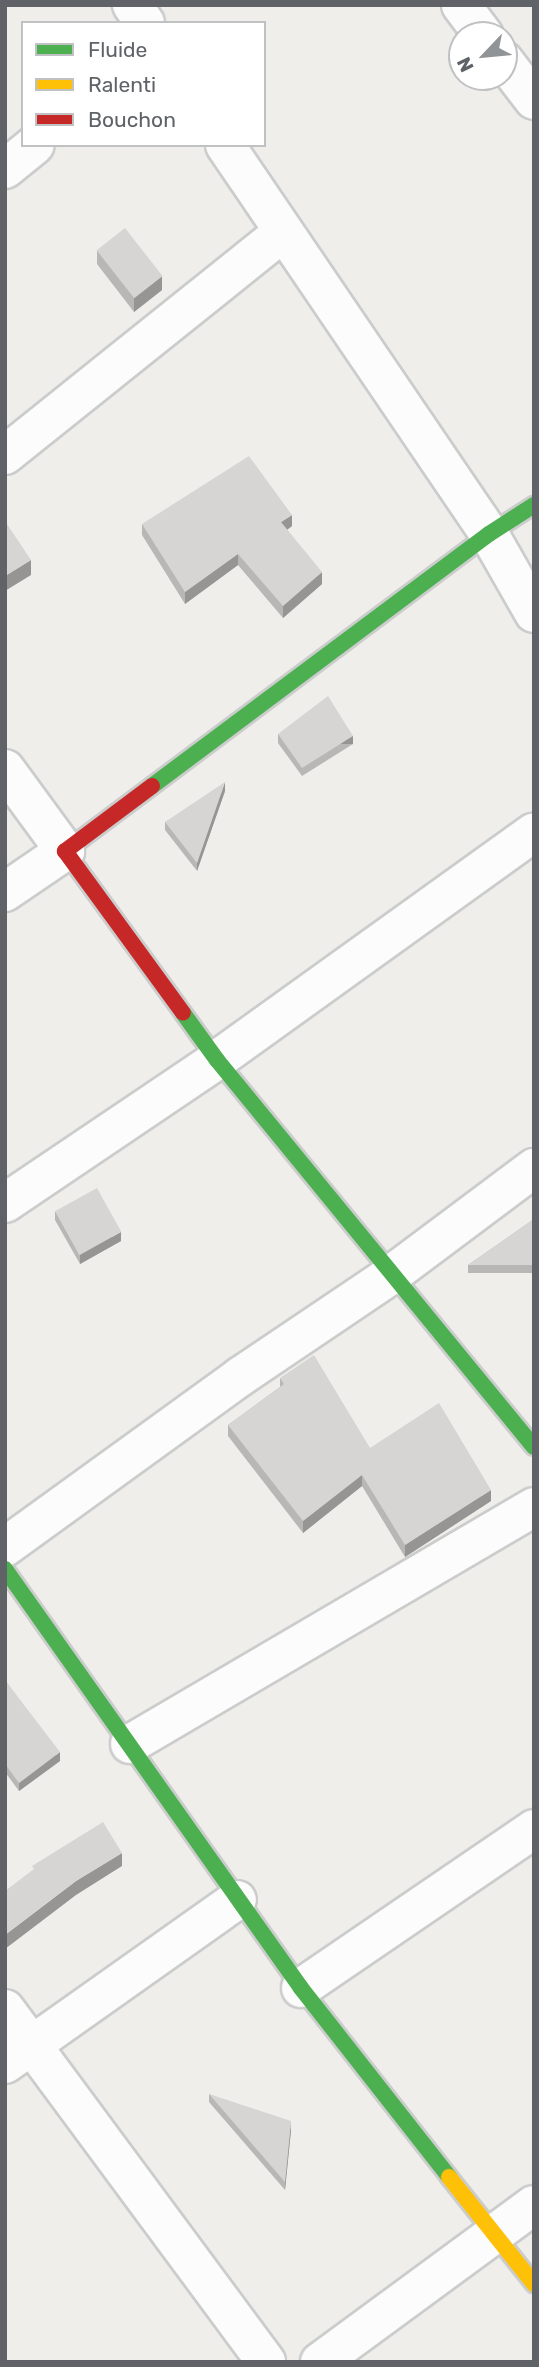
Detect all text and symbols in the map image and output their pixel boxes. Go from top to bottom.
legend [21,21,266,147]
north arrow [448,21,518,91]
text: Fluide [88,37,147,62]
text: N [452,53,479,76]
text: Ralenti [88,72,156,97]
text: Bouchon [88,107,176,132]

